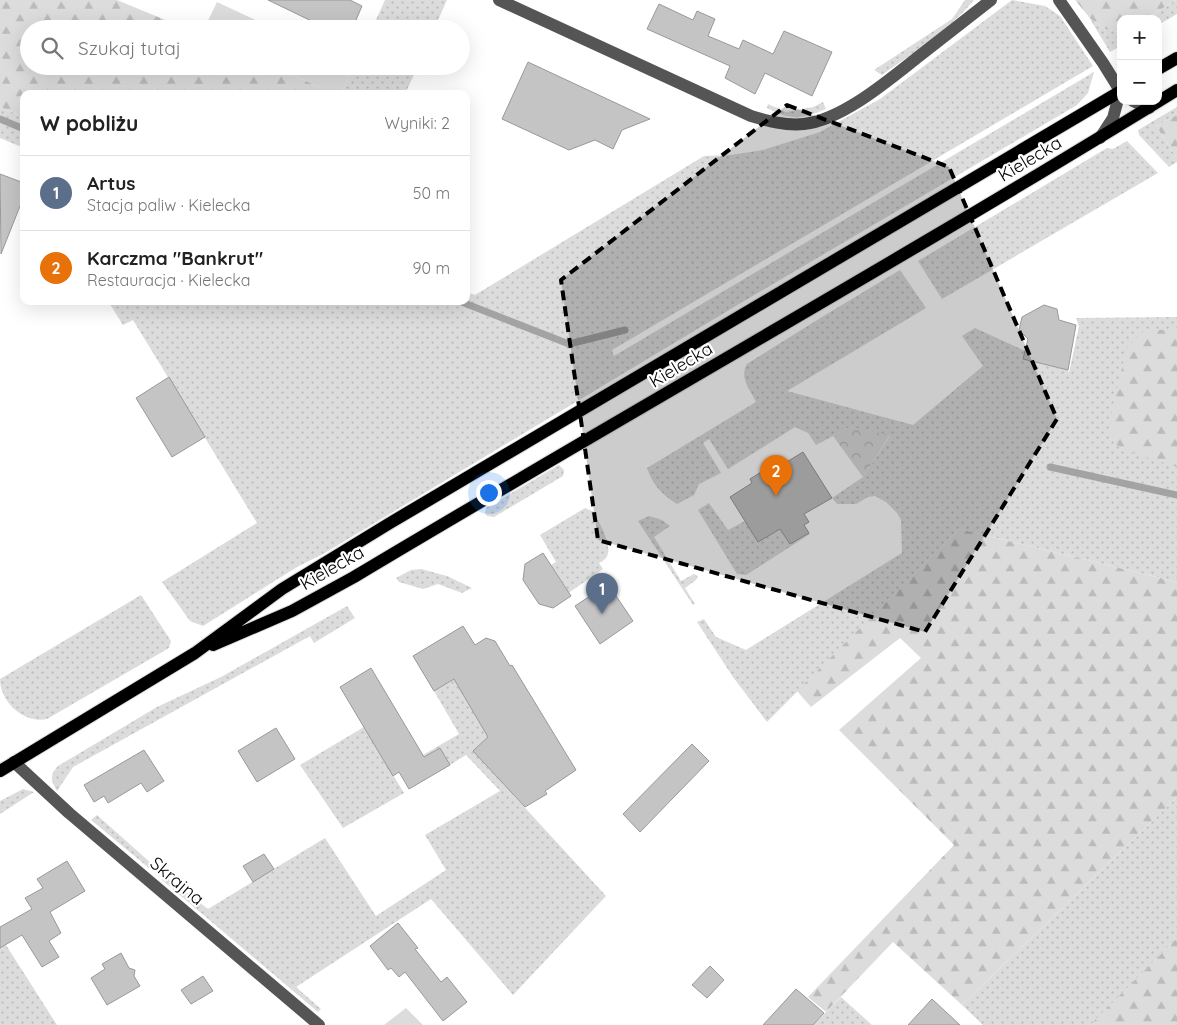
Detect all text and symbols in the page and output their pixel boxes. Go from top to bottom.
map controls [1117,15,1162,105]
button: + [1117,15,1162,60]
search box [20,20,470,75]
icon: search [38,34,66,62]
text: Szukaj tutaj [78,36,181,60]
button: − [1117,60,1162,105]
text: W pobliżu [40,110,138,136]
text: Wyniki: 2 [385,113,450,133]
street label: Kielecka [994,131,1066,186]
text: Artus [87,171,135,195]
text: 1 [53,183,59,203]
text: 50 m [413,183,450,203]
text: Stacja paliw · Kielecka [87,195,250,215]
text: Karczma "Bankrut" [87,246,263,270]
text: 2 [51,258,61,278]
text: 90 m [413,258,450,278]
text: Restauracja · Kielecka [87,270,250,290]
street label: Kielecka [645,337,717,392]
pin: 2 [760,455,792,496]
your location [476,480,502,506]
street label: Kielecka [296,540,368,595]
pin: 1 [586,573,618,614]
street label: Skrajna [146,851,209,910]

